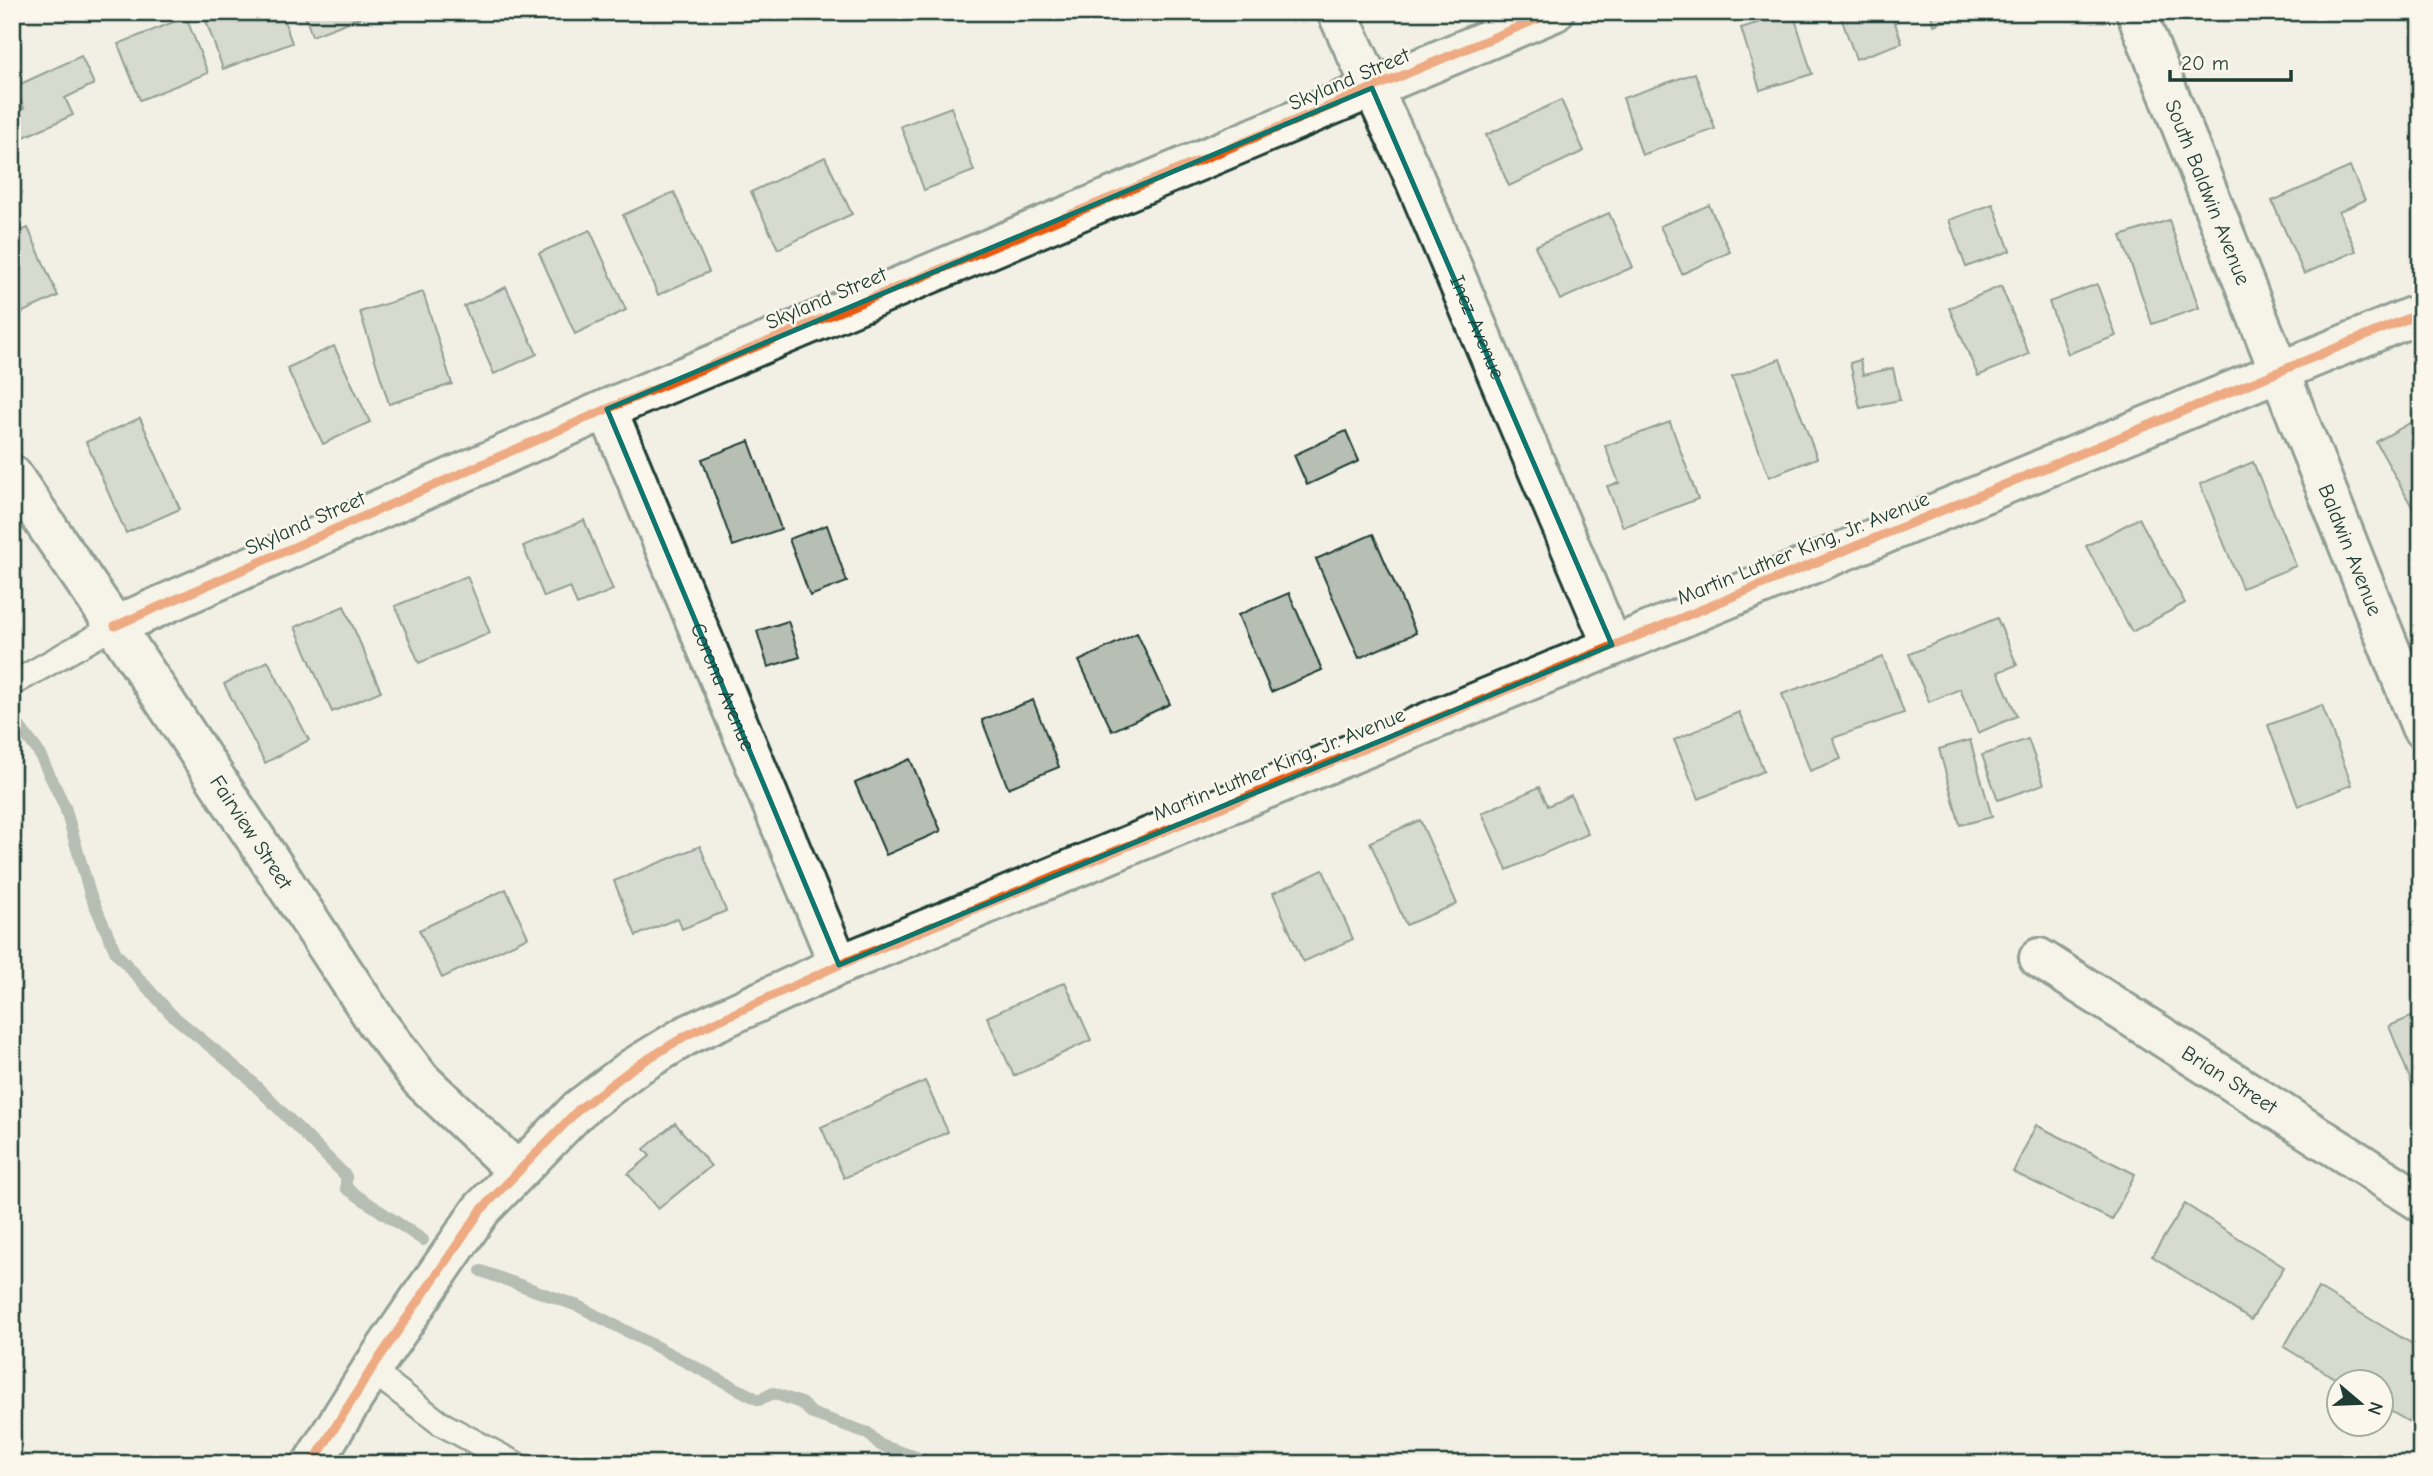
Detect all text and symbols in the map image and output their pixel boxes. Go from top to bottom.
scale bar [2170,38,2291,82]
street label: Skyland Street [1285,42,1414,115]
text: 20 m [2181,51,2229,75]
street label: South Baldwin Avenue [2160,96,2256,288]
street label: Skyland Street [762,261,891,334]
street label: Inez Avenue [1445,272,1510,383]
street label: Baldwin Avenue [2313,481,2387,619]
street label: Skyland Street [241,485,370,560]
street label: Martin Luther King, Jr. Avenue [1673,486,1933,610]
street label: Corona Avenue [686,619,760,754]
street label: Martin Luther King, Jr. Avenue [1149,702,1409,826]
street label: Fairview Street [205,771,298,894]
street label: Brian Street [2177,1040,2282,1119]
north arrow [2324,1368,2394,1438]
text: N [2363,1399,2388,1418]

